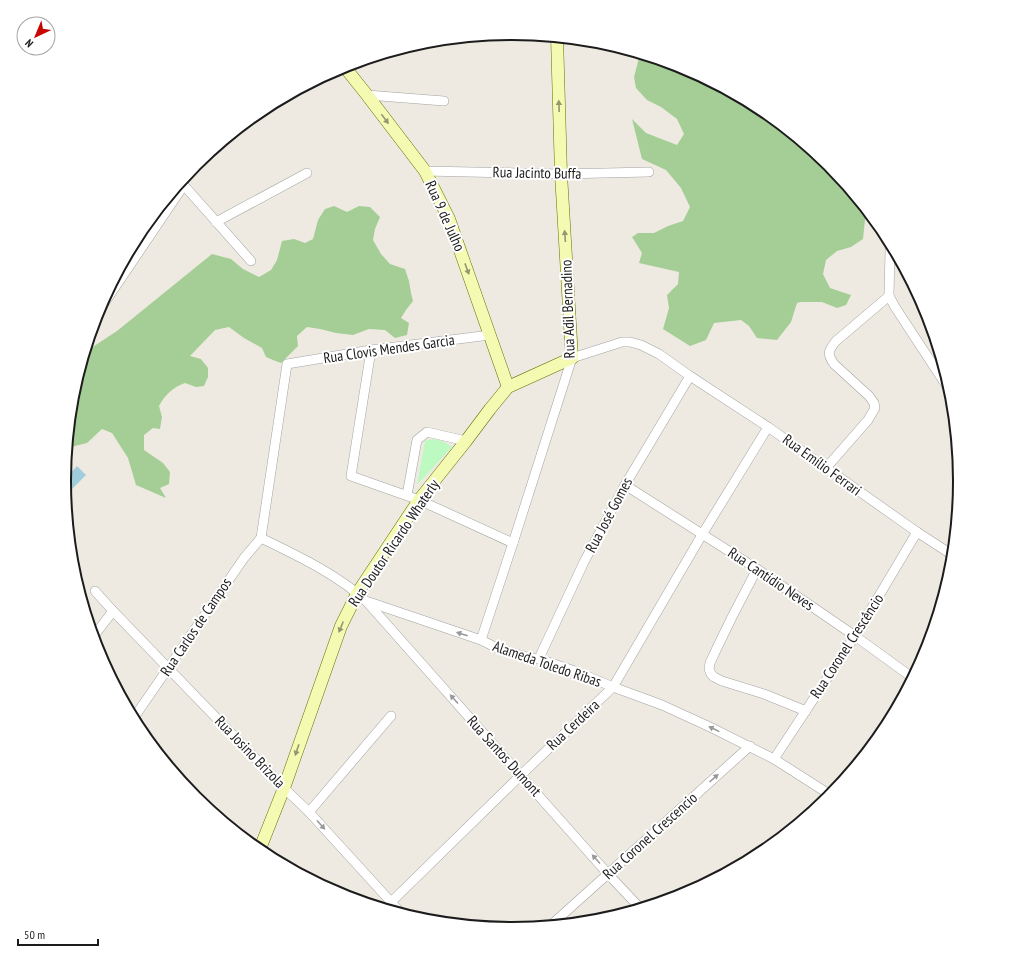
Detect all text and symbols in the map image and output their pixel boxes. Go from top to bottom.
north arrow [16,16,56,56]
text: N [22,36,36,50]
one-way arrow [556,99,562,112]
one-way arrow [381,114,389,124]
street label: Rua Jacinto Buffa [493,162,581,183]
street label: Rua 9 de Julho [421,177,469,254]
one-way arrow [561,230,568,242]
street label: Rua Adil Bernadino [556,259,579,359]
one-way arrow [464,263,470,275]
street label: Rua Clovis Mendes Garcia [322,330,456,367]
street label: Rua Emílio Ferrari [779,430,865,500]
street label: Rua José Gomes [581,474,636,556]
street label: Rua Doutor Ricardo Whaterly [344,475,443,610]
street label: Rua Cantídio Neves [724,543,818,614]
street label: Rua Carlos de Campos [156,574,235,679]
street label: Rua Coronel Crescêncio [806,590,887,702]
one-way arrow [338,622,344,633]
one-way arrow [456,630,468,636]
street label: Alameda Toledo Ribas [490,636,604,691]
one-way arrow [450,695,459,704]
street label: Rua Cerdeira [542,695,603,754]
street label: Rua Santos Dumont [463,711,546,800]
street label: Rua Josino Brizola [211,712,290,792]
one-way arrow [709,726,720,732]
one-way arrow [294,744,300,756]
one-way arrow [709,773,719,783]
street label: Rua Coronel Crescencio [598,788,701,883]
one-way arrow [317,820,326,830]
one-way arrow [591,854,600,865]
scale bar [18,921,98,947]
text: 50 m [24,927,45,942]

